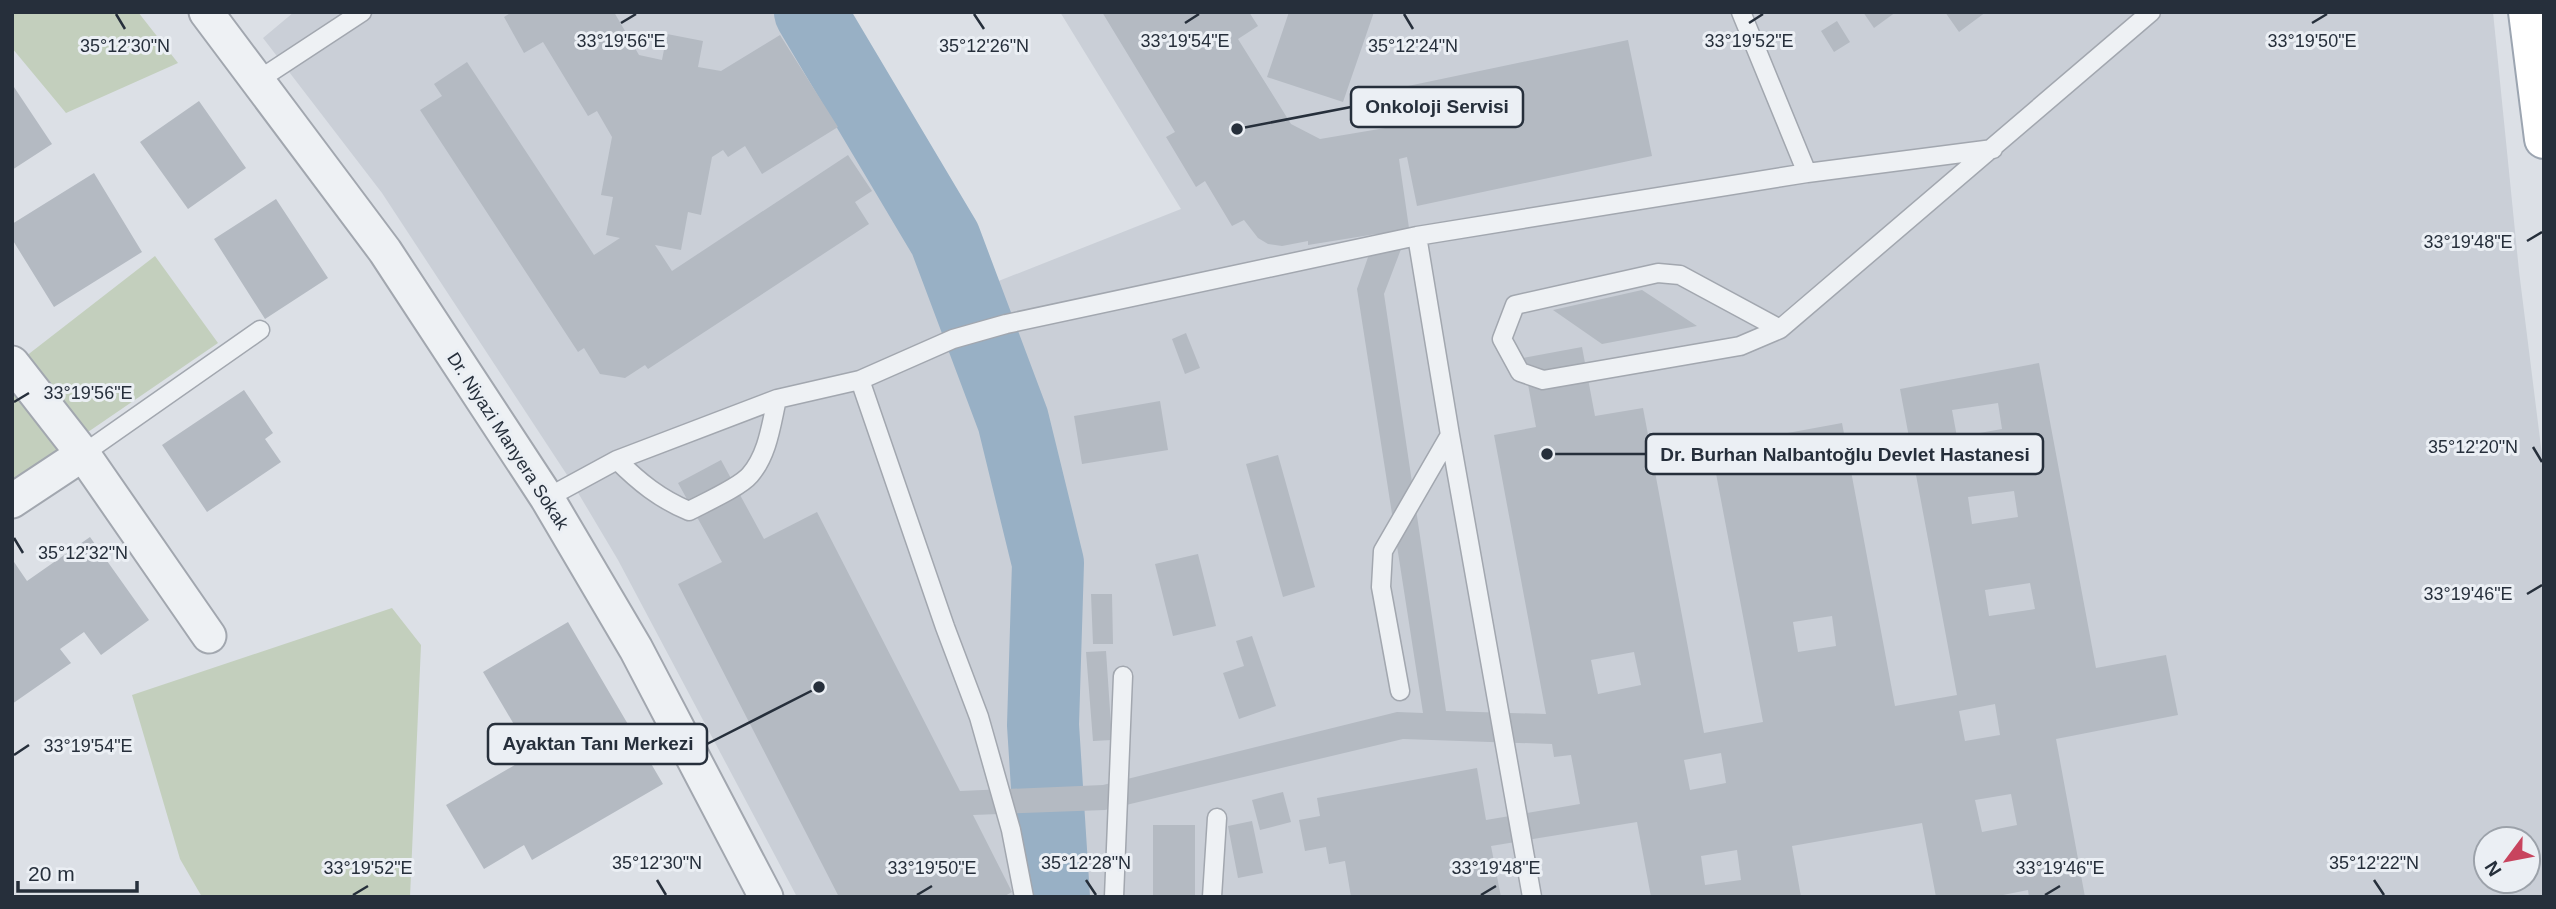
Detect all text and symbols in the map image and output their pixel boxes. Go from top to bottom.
text: 33°19'56"E [576,31,666,51]
text: 33°19'54"E [1140,31,1230,51]
text: 33°19'52"E [1704,31,1794,51]
text: 33°19'50"E [2267,31,2357,51]
text: 35°12'30"N [80,36,170,56]
text: 35°12'26"N [939,36,1029,56]
text: 35°12'24"N [1368,36,1458,56]
callout: Onkoloji Servisi [1351,87,1523,127]
text: Onkoloji Servisi [1365,96,1509,117]
text: 33°19'48"E [2423,232,2513,252]
street label: Dr. Niyazi Manyera Sokak [443,349,573,534]
text: 33°19'56"E [43,383,133,403]
callout: Dr. Burhan Nalbantoğlu Devlet Hastanesi [1646,434,2043,474]
text: 35°12'20"N [2428,437,2518,457]
text: Dr. Burhan Nalbantoğlu Devlet Hastanesi [1660,444,2030,465]
text: 35°12'32"N [38,543,128,563]
text: 33°19'46"E [2423,584,2513,604]
callout: Ayaktan Tanı Merkezi [488,724,707,764]
text: Ayaktan Tanı Merkezi [502,733,694,754]
text: 33°19'54"E [43,736,133,756]
north arrow [2472,825,2542,895]
scale bar [18,850,136,894]
text: 35°12'30"N [612,853,702,873]
text: 35°12'28"N [1041,853,1131,873]
text: 35°12'22"N [2329,853,2419,873]
text: N [2480,857,2506,880]
text: 33°19'52"E [323,858,413,878]
text: 33°19'50"E [887,858,977,878]
text: 33°19'48"E [1451,858,1541,878]
text: 33°19'46"E [2015,858,2105,878]
text: 20 m [28,862,75,885]

